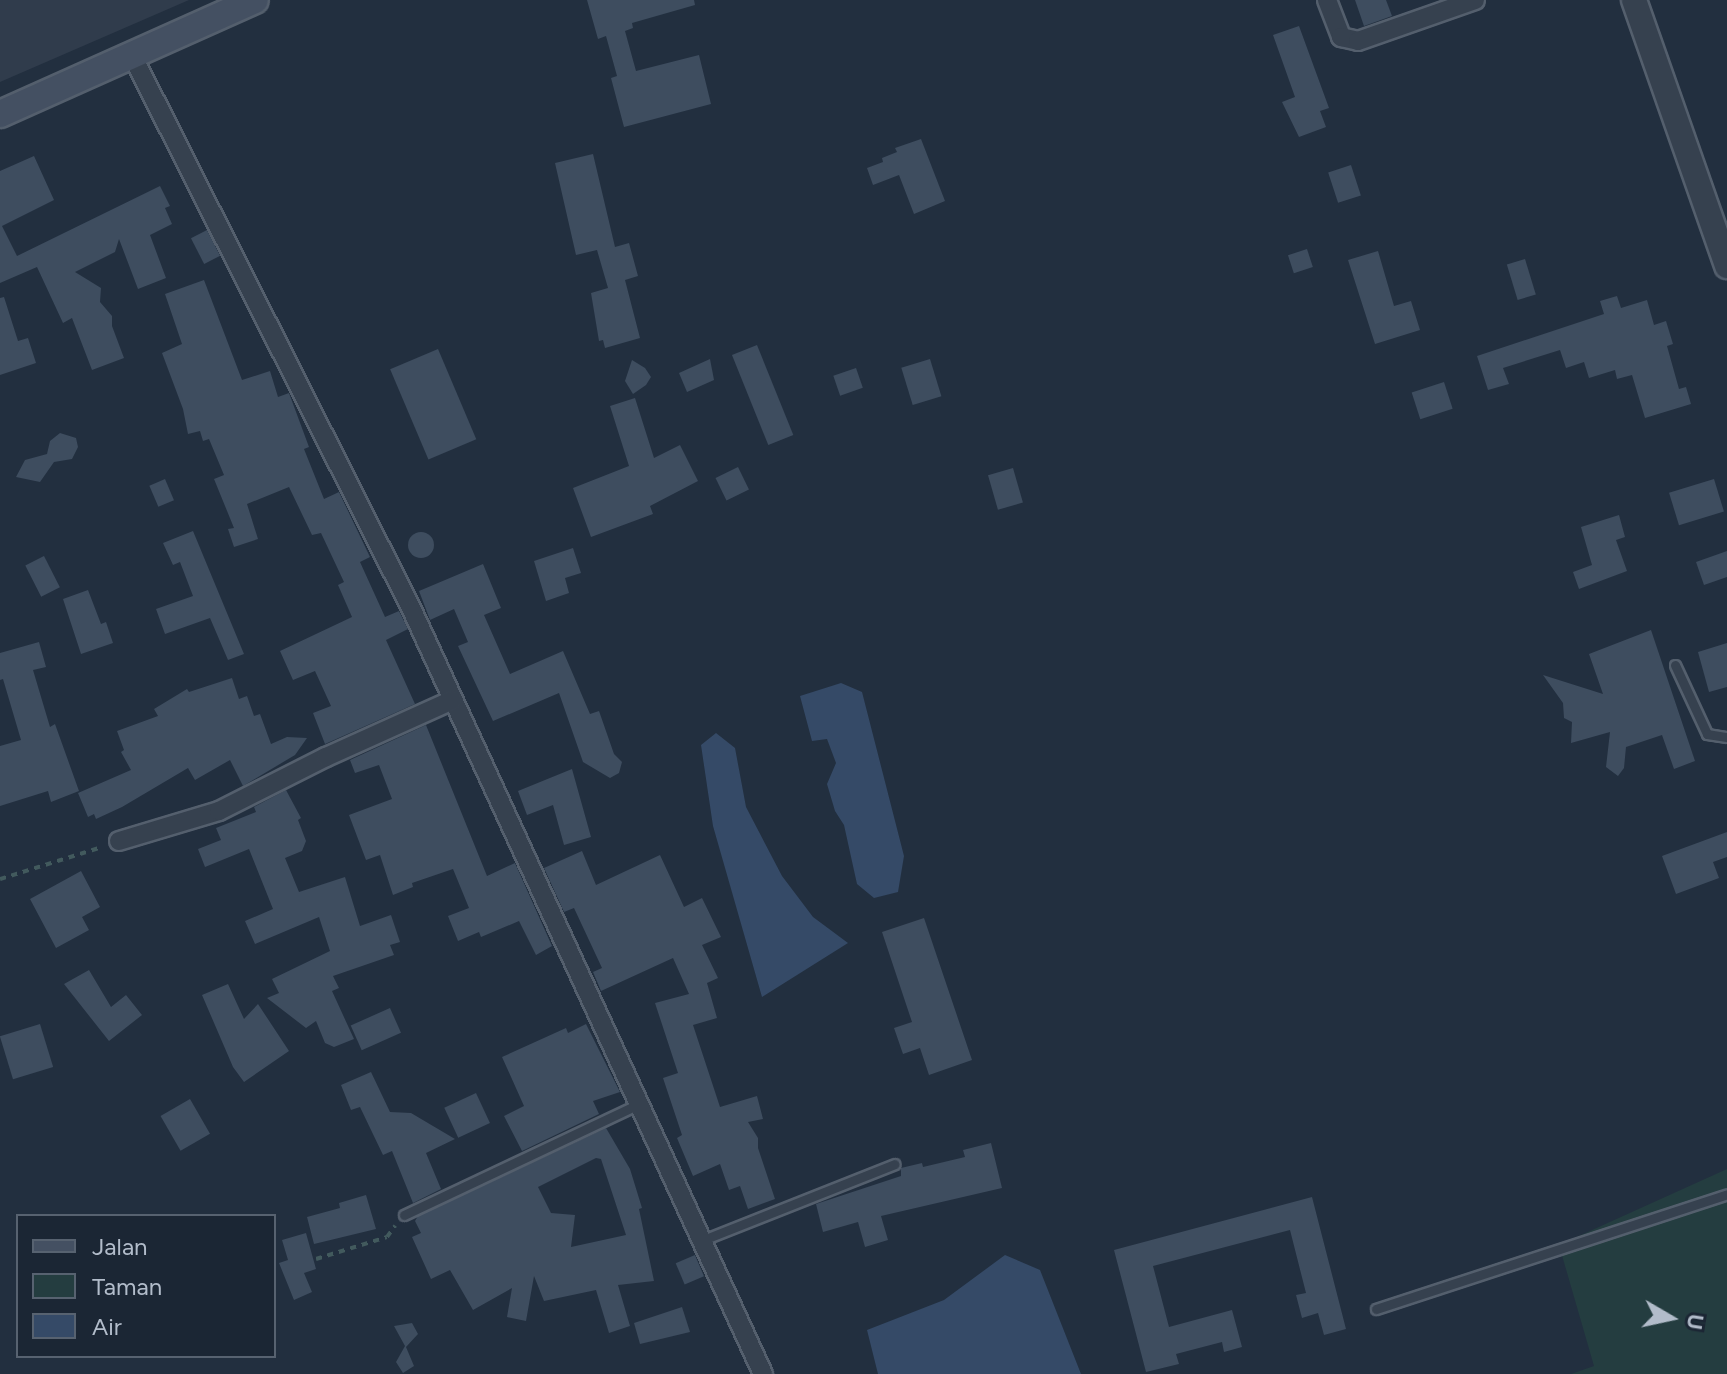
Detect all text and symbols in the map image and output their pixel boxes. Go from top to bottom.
legend [16,1214,276,1358]
text: Jalan [92,1232,148,1261]
text: Taman [92,1272,162,1301]
north arrow [1631,1278,1711,1358]
text: Air [92,1312,122,1341]
text: U [1681,1312,1710,1332]

